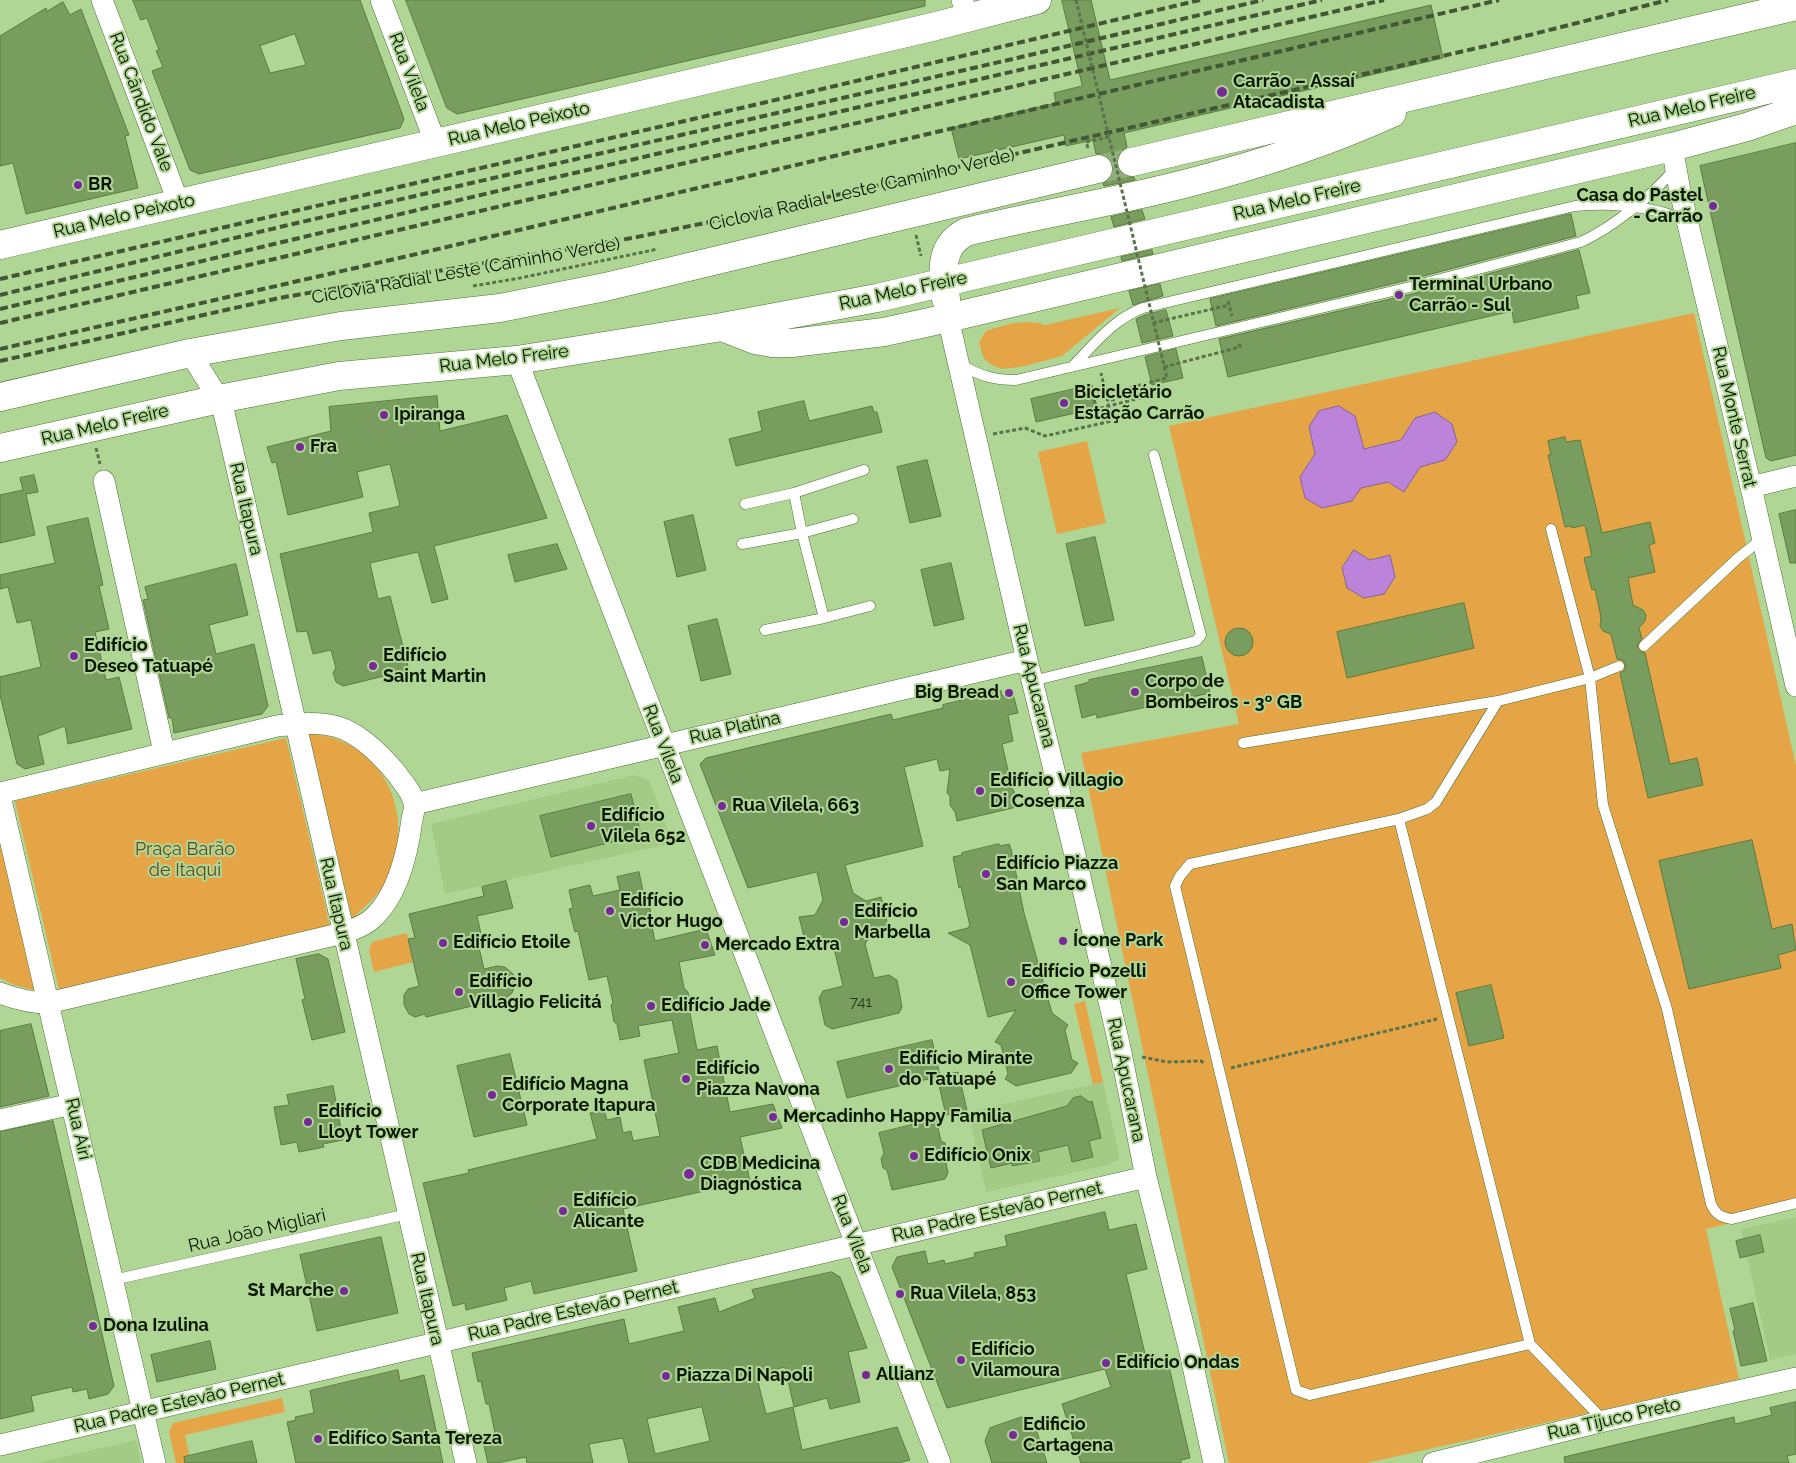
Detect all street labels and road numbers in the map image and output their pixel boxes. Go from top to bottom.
street label: Rua Cândido Vale [104,29,178,175]
street label: Rua Vilela [384,29,434,115]
street label: Rua Melo Freire [1626,82,1758,132]
street label: Rua Melo Peixoto [446,97,592,151]
street label: Ciclovia Radial Leste (Caminho Verde) [707,144,1017,236]
street label: Rua Melo Freire [1231,175,1363,225]
street label: Rua Melo Peixoto [51,189,197,243]
street label: Ciclovia Radial Leste (Caminho Verde) [310,233,622,309]
street label: Rua Melo Freire [837,267,969,315]
street label: Rua Melo Freire [438,340,570,378]
street label: Rua Monte Serrat [1707,344,1761,490]
street label: Rua Melo Freire [39,400,171,450]
street label: Rua Itapura [225,460,267,558]
street label: Rua Apucarana [1008,622,1060,750]
street label: Rua Vilela [638,701,688,787]
street label: Rua Platina [687,707,783,749]
street label: Rua Itapura [315,855,357,953]
street label: Rua Apucarana [1102,1016,1150,1144]
street label: Rua Airi [60,1096,96,1162]
street label: Rua Padre Estevão Pernet [890,1177,1104,1247]
street label: Rua Vilela [827,1191,877,1277]
street label: Rua João Migliari [186,1205,328,1257]
street label: Rua Itapura [406,1250,448,1348]
street label: Rua Padre Estevão Pernet [466,1276,680,1346]
street label: Rua Padre Estevão Pernet [72,1368,286,1438]
street label: Rua Tijuco Preto [1545,1393,1683,1445]

